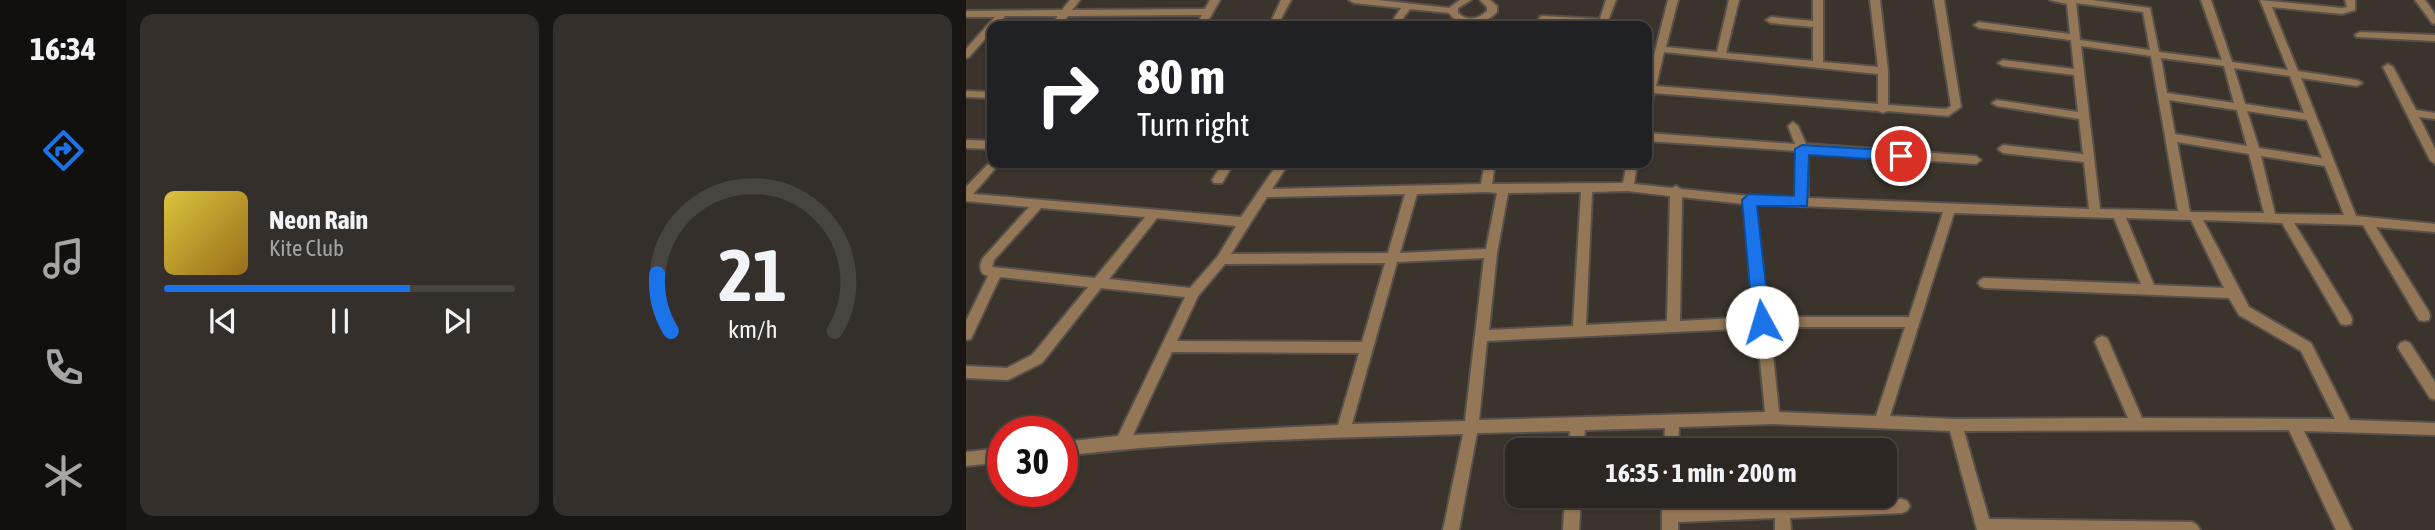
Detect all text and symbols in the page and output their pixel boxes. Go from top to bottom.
text: 16:34 [30,30,96,67]
text: 80 m [1137,48,1225,104]
icon: right [1022,49,1113,140]
text: Turn right [1137,106,1250,143]
icon: directions [39,126,88,175]
pin [1871,126,1931,186]
icon: arrive [1882,137,1920,175]
text: Neon Rain [269,205,368,235]
text: 21 [718,233,787,316]
icon: music [39,234,88,283]
text: Kite Club [269,235,344,261]
position arrow [1725,285,1799,359]
icon: previous [204,302,242,340]
icon: pause [321,302,359,340]
icon: next [438,302,476,340]
text: km/h [728,315,777,343]
icon: phone [39,343,88,392]
speed limit sign: 30 [987,416,1078,507]
icon: climate [39,451,88,500]
text: 16:35 · 1 min · 200 m [1606,458,1796,488]

